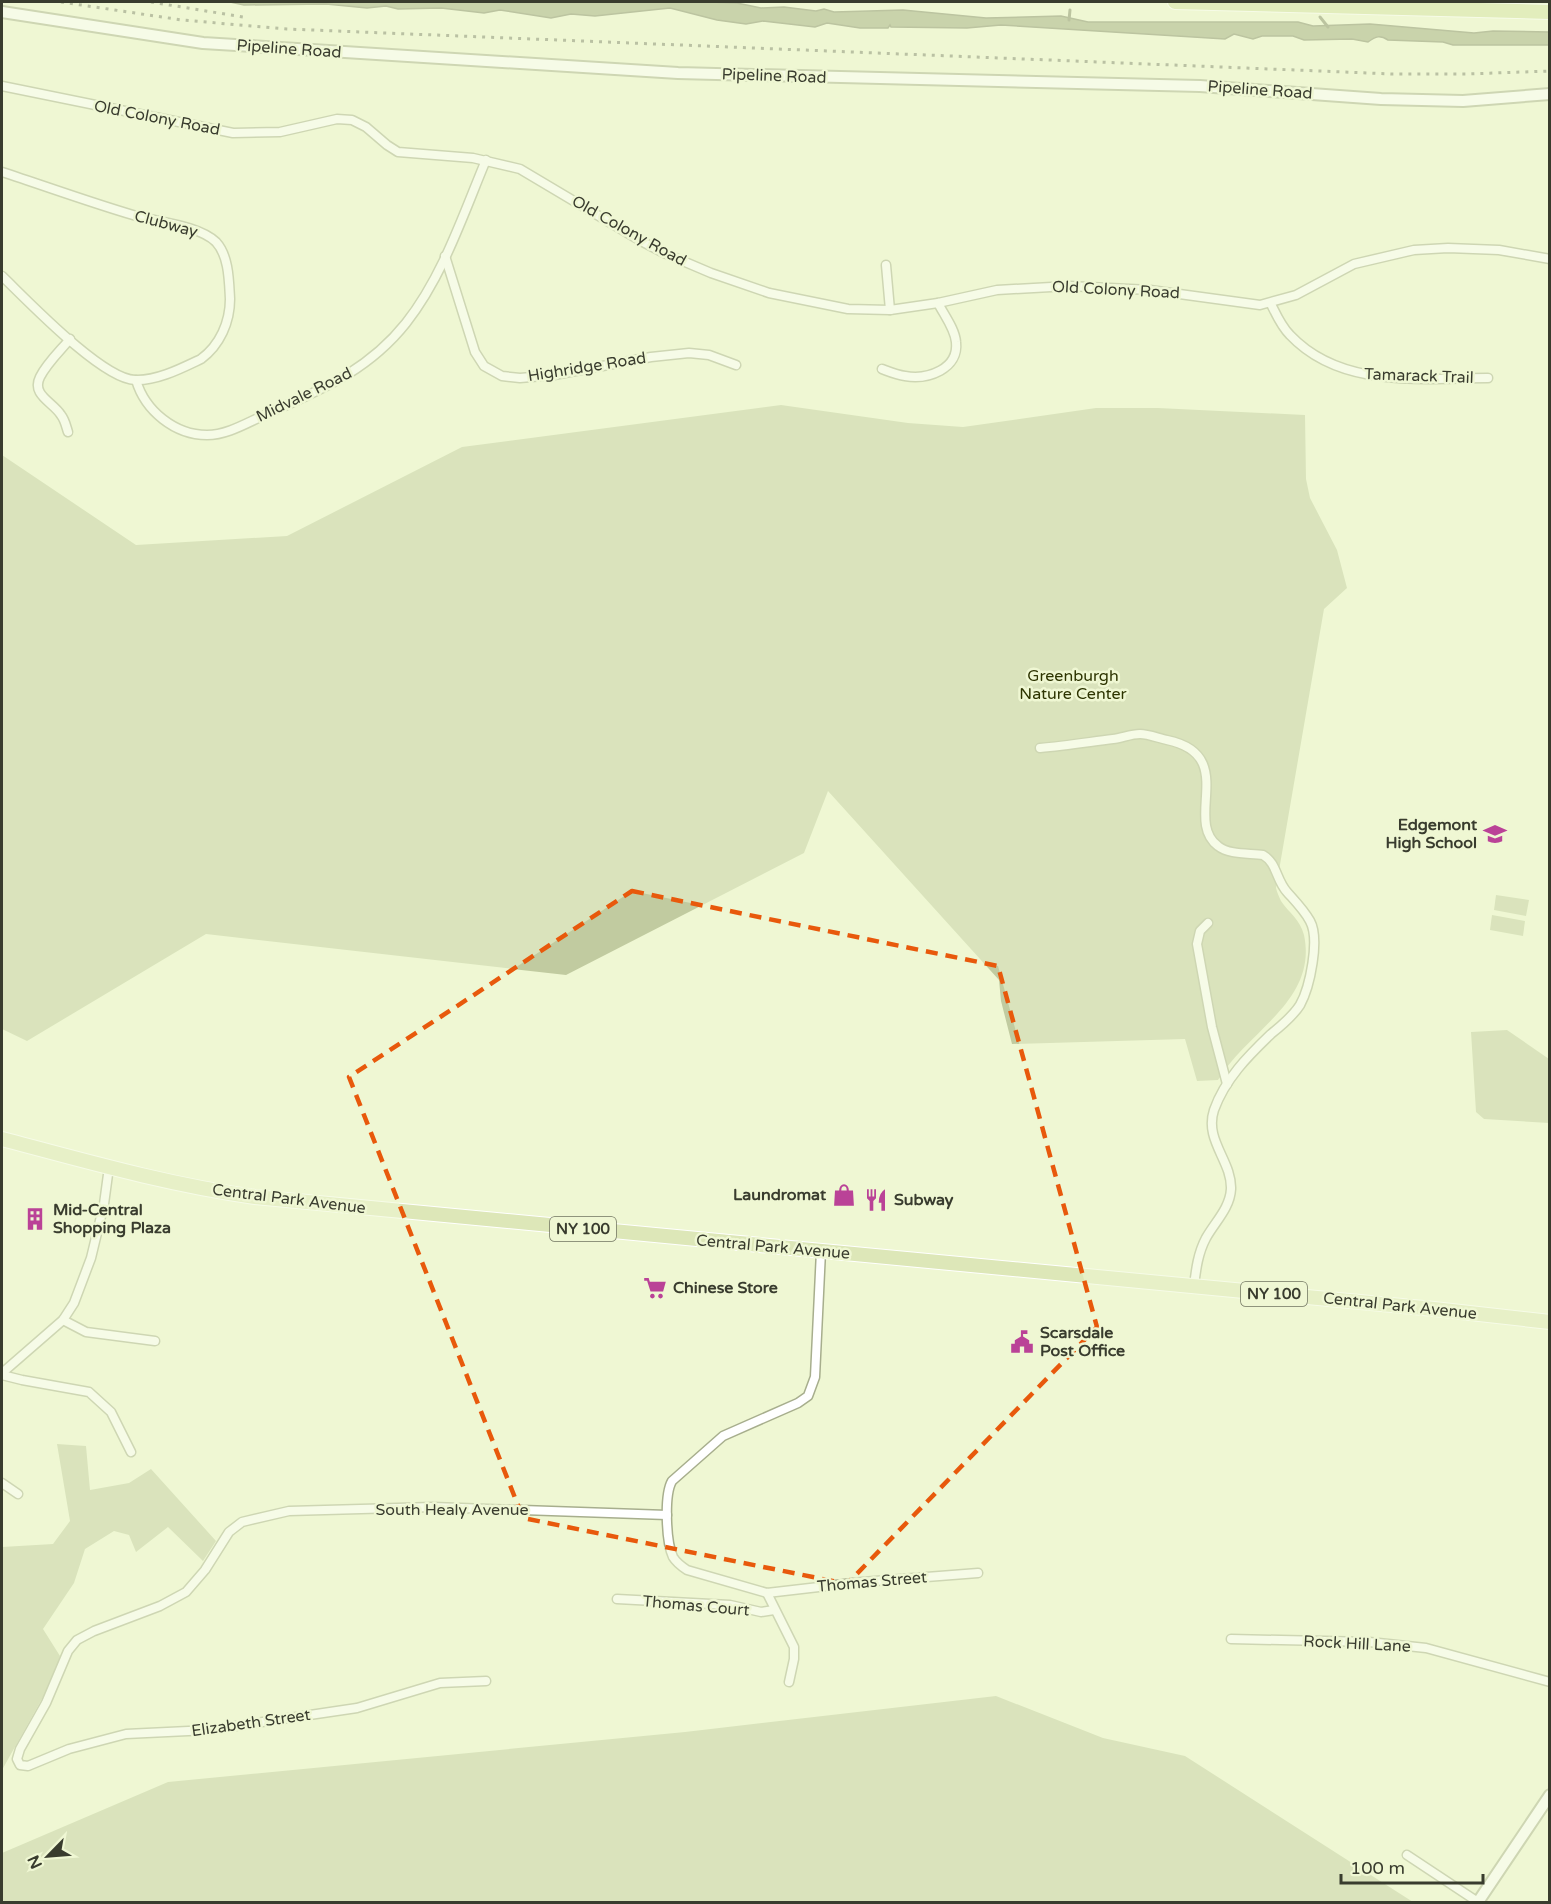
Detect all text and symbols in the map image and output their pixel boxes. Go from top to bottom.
street label: Pipeline Road [236,35,342,63]
street label: Pipeline Road [721,64,827,88]
street label: Pipeline Road [1207,76,1313,104]
street label: Old Colony Road [92,96,222,140]
street label: Old Colony Road [568,191,690,271]
street label: Clubway [132,206,200,242]
street label: Old Colony Road [1052,277,1180,303]
street label: Highridge Road [526,348,648,386]
street label: Midvale Road [253,363,355,427]
street label: Tamarack Trail [1364,364,1474,388]
park label: Greenburgh Nature Center [1019,666,1128,704]
place label: Edgemont High School [1386,815,1478,853]
school or university icon: Edgemont High School [1482,821,1508,847]
street label: Central Park Avenue [211,1180,367,1218]
shop icon: Laundromat [831,1182,857,1208]
place label: Laundromat [733,1185,827,1205]
restaurant icon: Subway [863,1187,889,1213]
place label: Subway [894,1190,954,1210]
place label: Mid-Central Shopping Plaza [53,1200,171,1238]
building icon: Mid-Central Shopping Plaza [22,1206,48,1232]
road number: NY 100 [550,1217,616,1241]
street label: Central Park Avenue [695,1230,851,1264]
supermarket icon: Chinese Store [642,1275,668,1301]
place label: Chinese Store [673,1278,778,1298]
road number: NY 100 [1241,1282,1307,1306]
street label: Central Park Avenue [1322,1288,1478,1324]
place label: Scarsdale Post Office [1040,1323,1125,1361]
public building icon: Scarsdale Post Office [1009,1329,1035,1355]
street label: South Healy Avenue [375,1500,529,1520]
street label: Thomas Street [816,1567,928,1597]
street label: Thomas Court [642,1591,750,1621]
street label: Rock Hill Lane [1303,1631,1411,1657]
street label: Elizabeth Street [190,1705,312,1741]
north arrow [18,1826,78,1886]
scale bar [1341,1847,1484,1885]
text: N [24,1852,47,1872]
text: 100 m [1350,1857,1405,1879]

